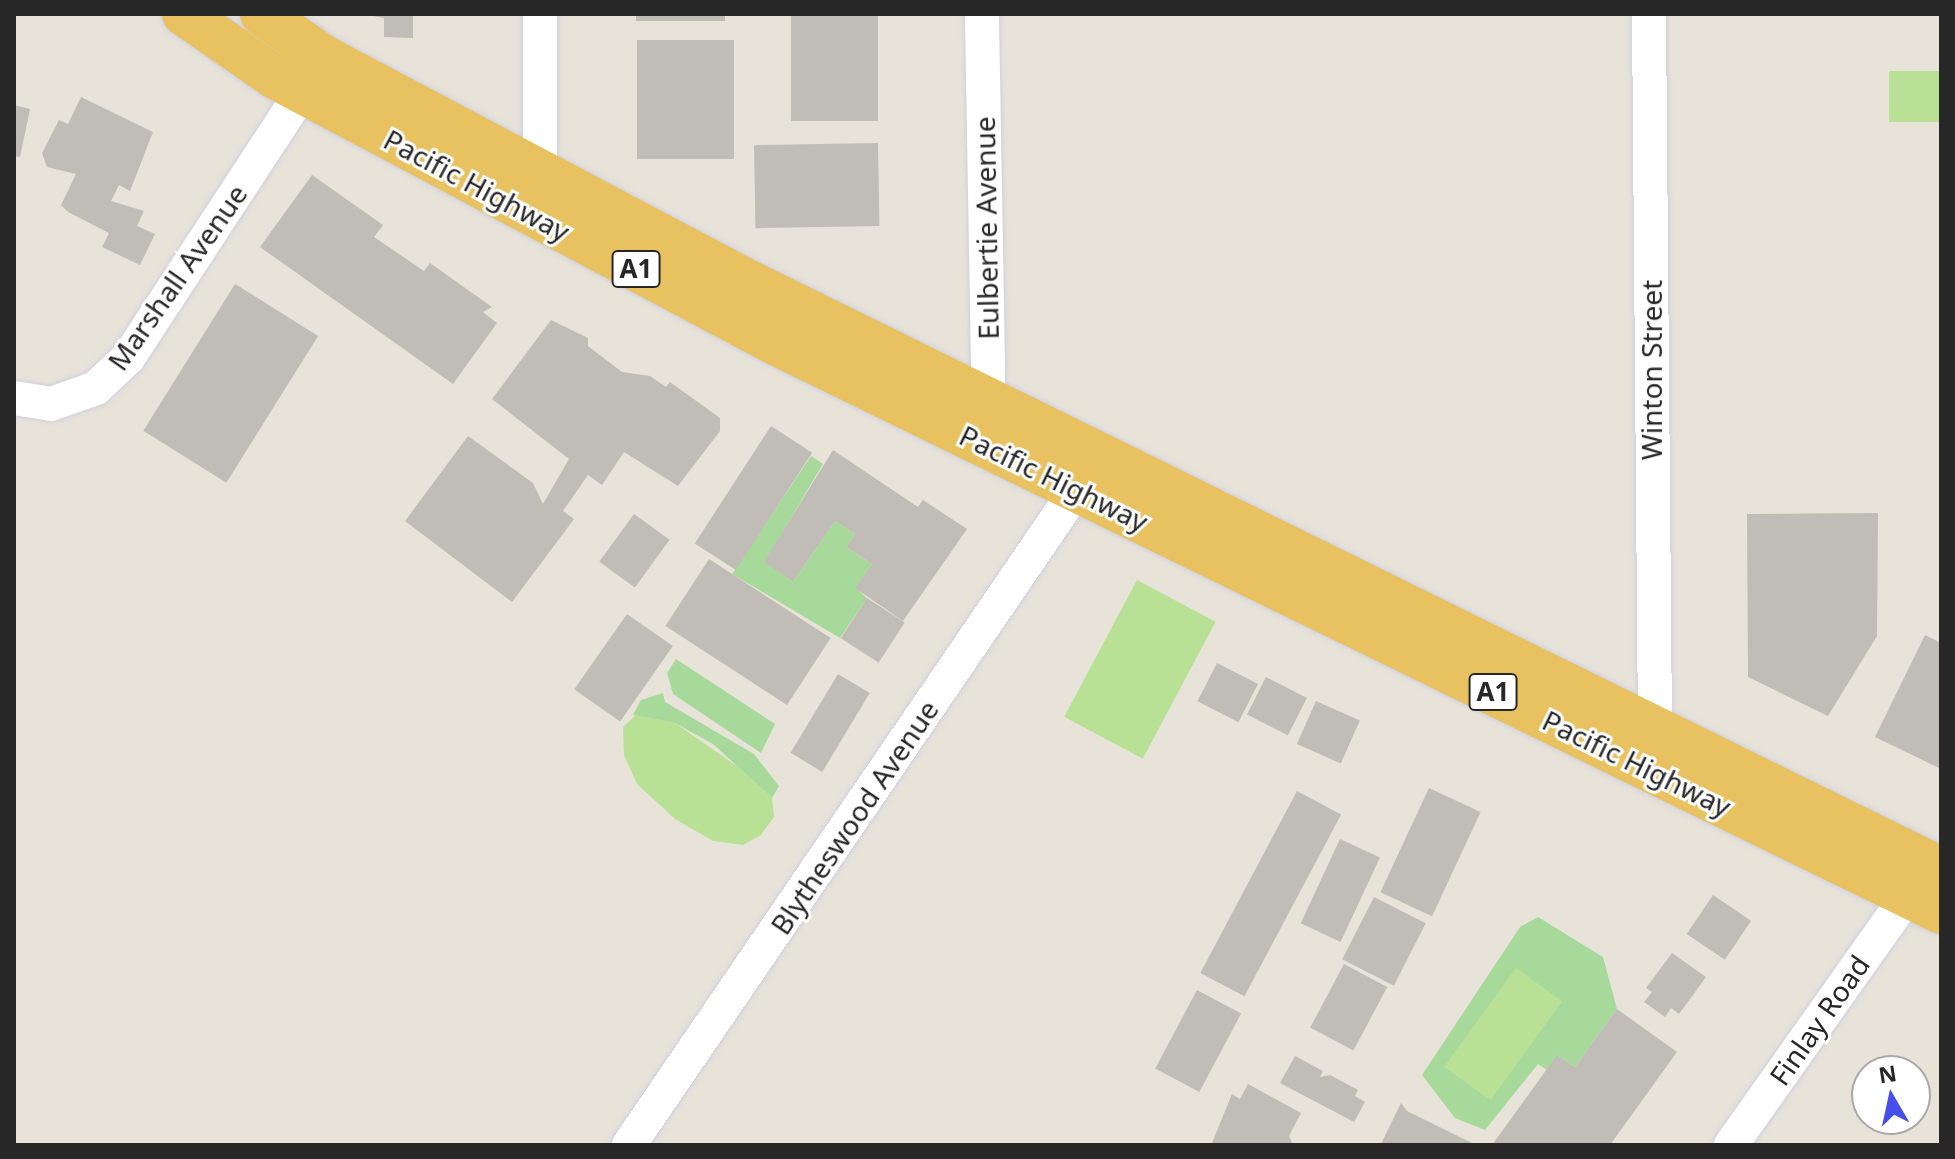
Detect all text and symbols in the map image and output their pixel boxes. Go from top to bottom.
street label: Eulbertie Avenue [967,116,1005,340]
street label: Pacific Highway [378,122,576,248]
street label: Marshall Avenue [100,178,254,376]
road number: A1 [610,247,662,291]
street label: Winton Street [1634,280,1668,460]
street label: Pacific Highway [954,418,1154,538]
road number: A1 [1467,670,1519,714]
street label: Blytheswood Avenue [763,694,945,940]
street label: Pacific Highway [1537,703,1737,823]
street label: Finlay Road [1762,949,1876,1091]
north arrow [1851,1055,1931,1135]
text: N [1876,1057,1899,1089]

